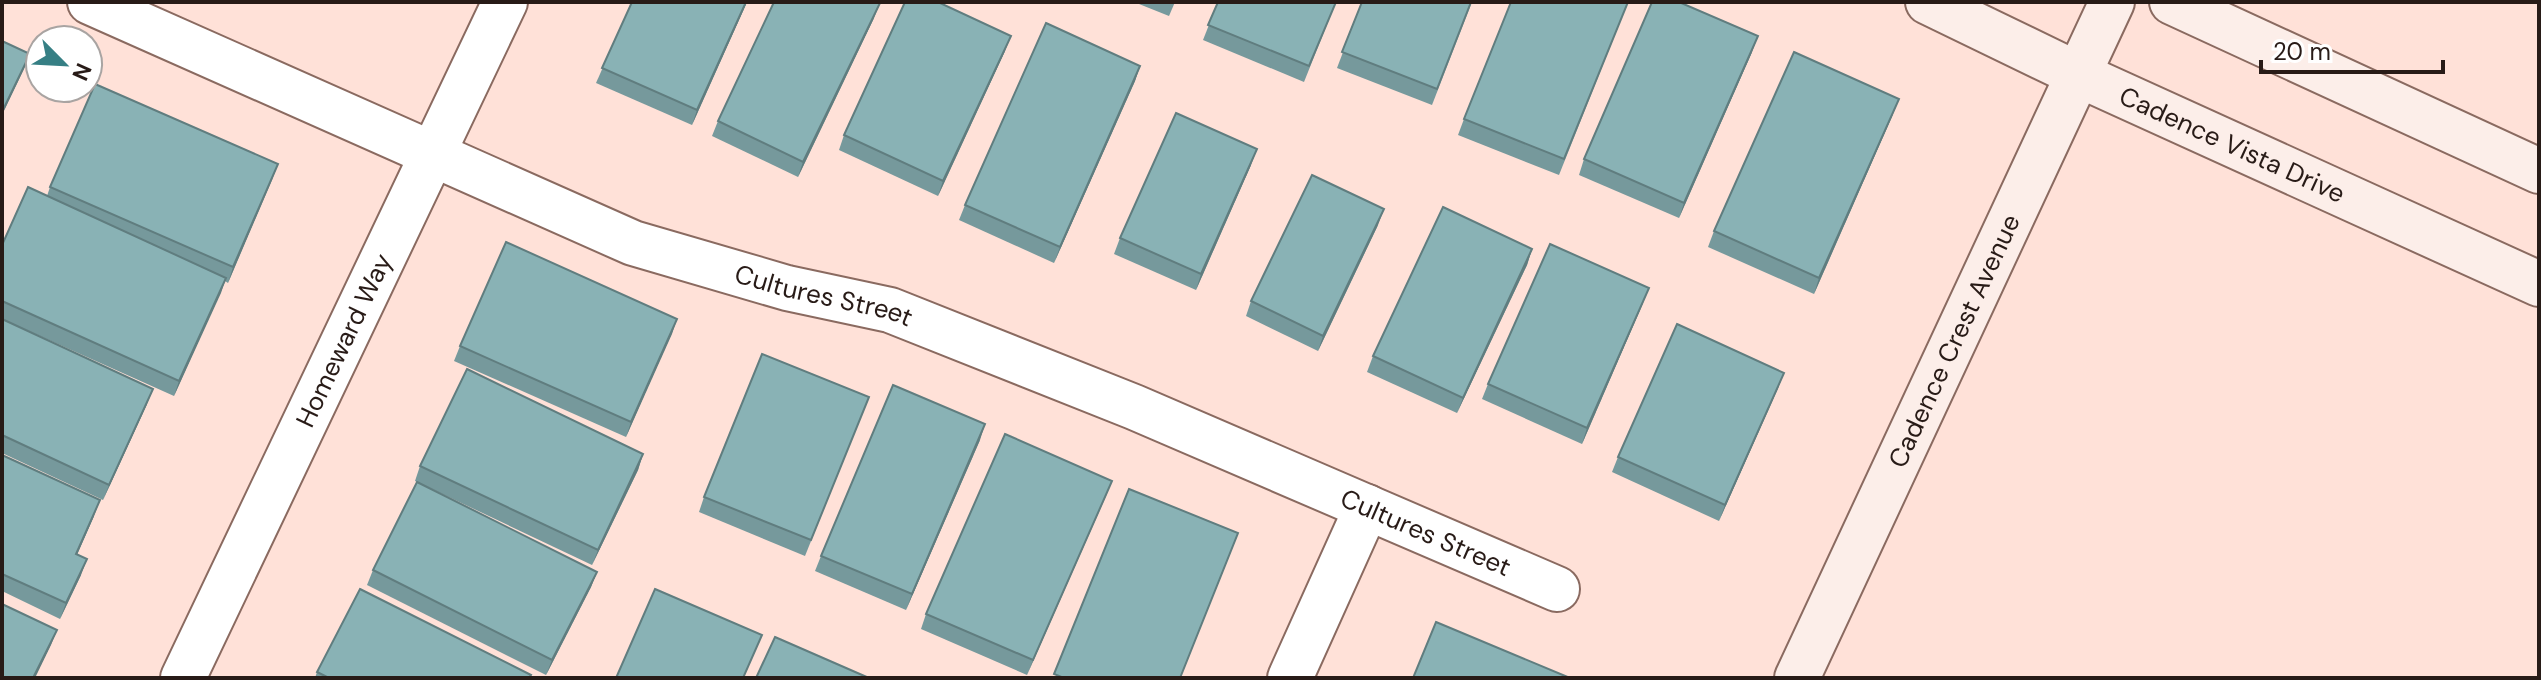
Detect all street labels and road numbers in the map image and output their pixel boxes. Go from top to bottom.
street label: Cadence Vista Drive [2114,79,2351,211]
street label: Cadence Crest Avenue [1880,209,2028,473]
street label: Homeward Way [288,248,400,433]
street label: Cultures Street [731,257,918,334]
street label: Cultures Street [1335,481,1516,584]

